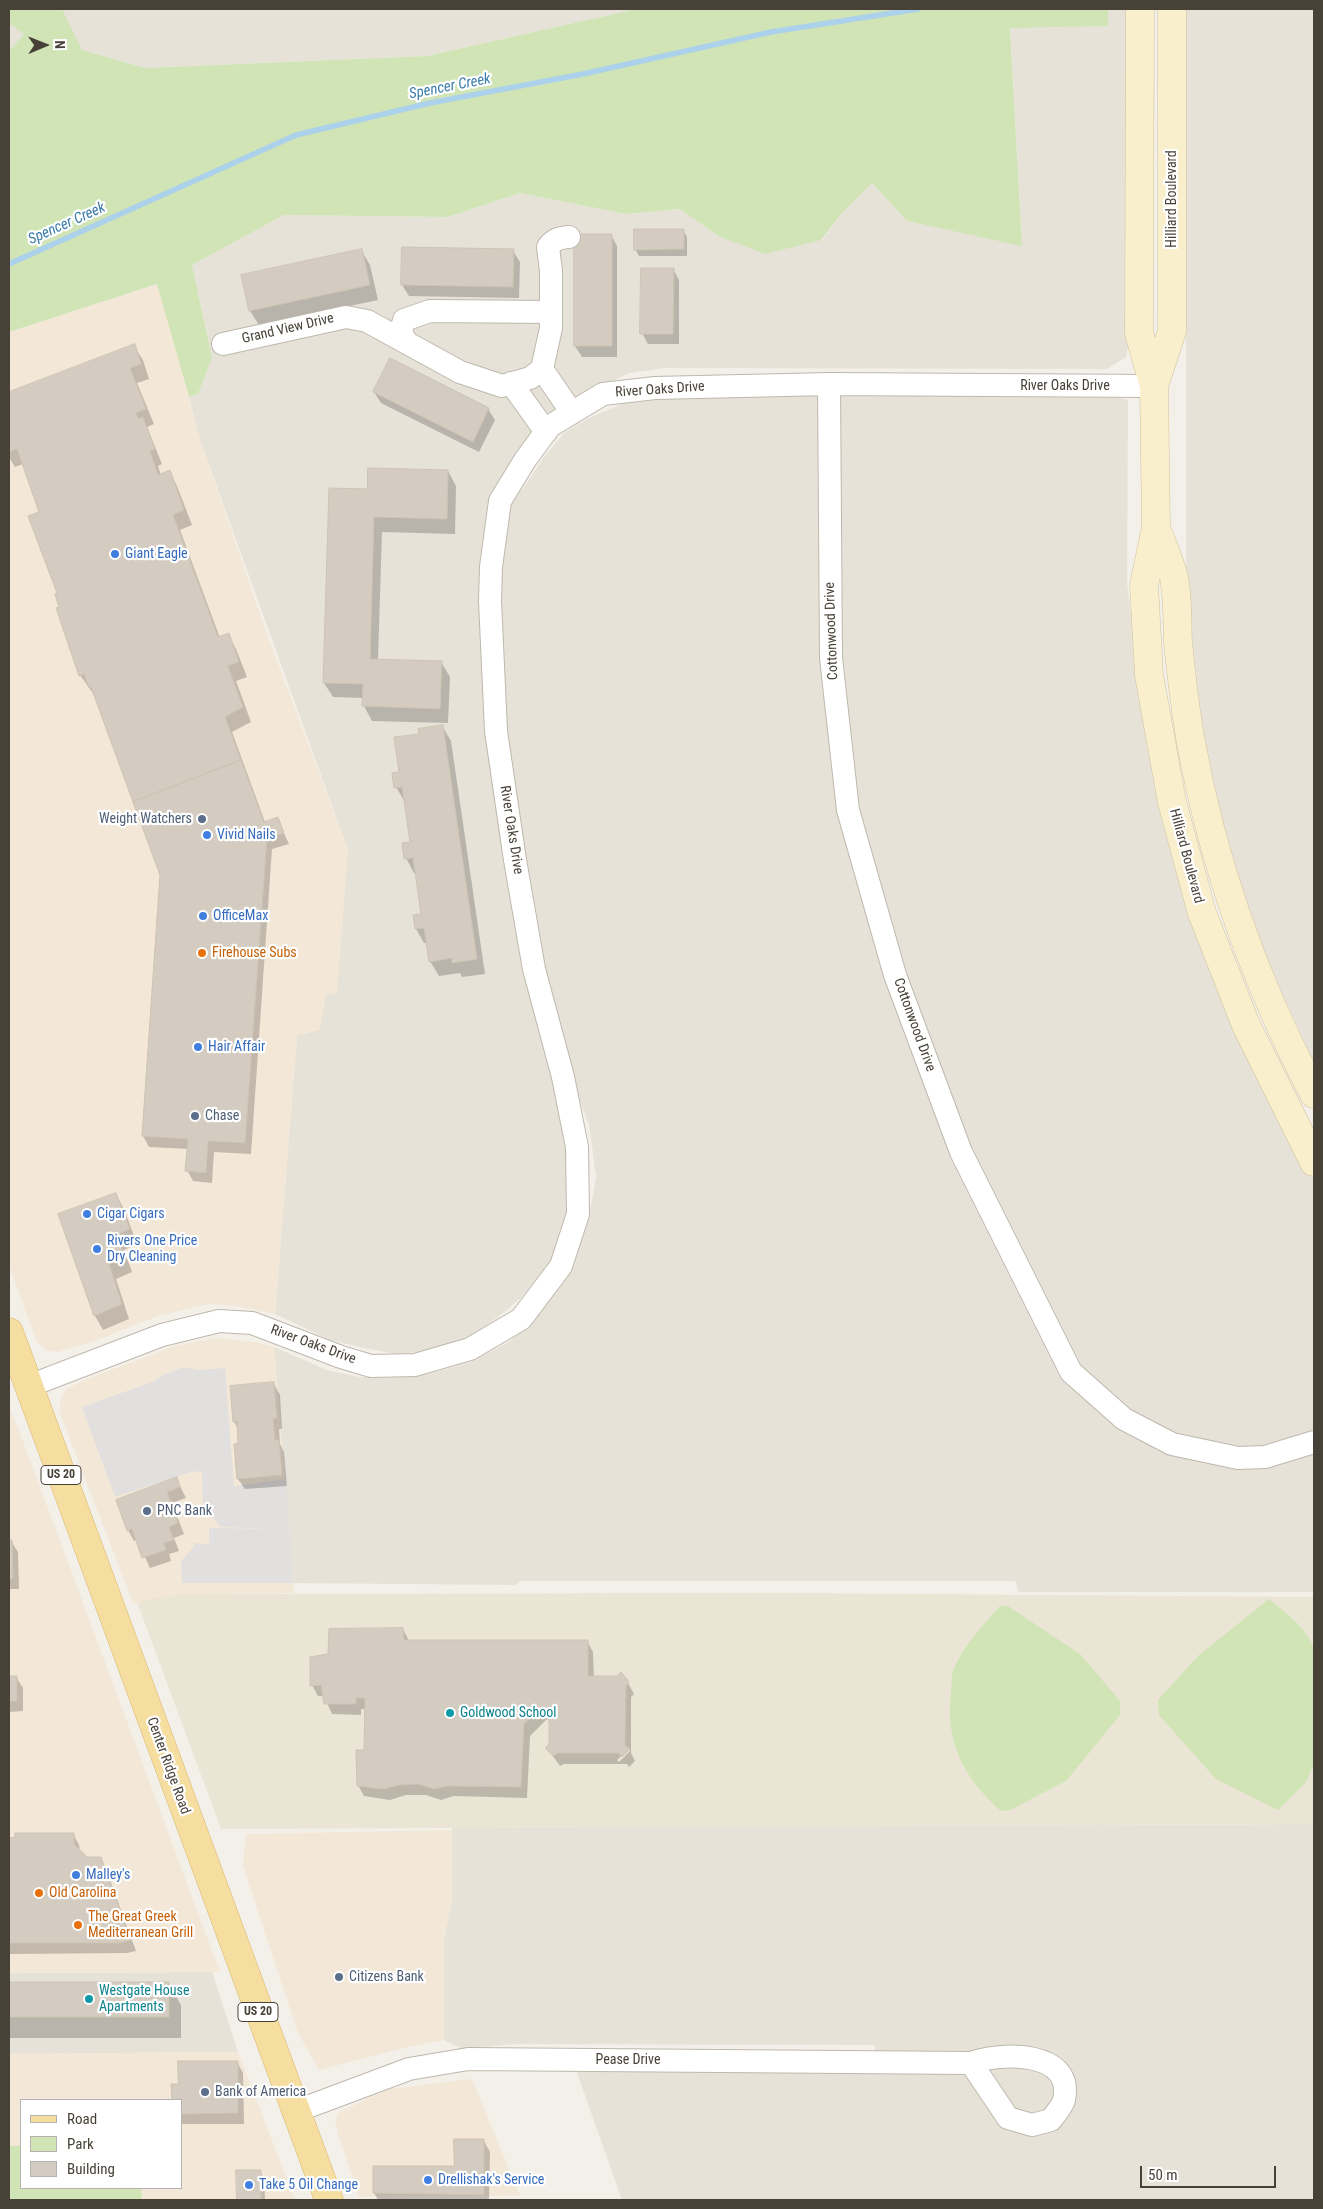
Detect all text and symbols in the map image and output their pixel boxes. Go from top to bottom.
north arrow [20,20,70,70]
text: N [52,40,68,49]
water label: Spencer Creek [408,70,492,104]
street label: Hilliard Boulevard [1164,150,1180,248]
water label: Spencer Creek [26,199,108,249]
street label: Grand View Drive [240,310,336,348]
street label: River Oaks Drive [615,378,705,402]
street label: River Oaks Drive [1020,378,1110,394]
place label: Giant Eagle [125,546,188,562]
marker: Giant Eagle [109,548,121,560]
street label: Cottonwood Drive [822,582,842,680]
street label: River Oaks Drive [496,784,526,876]
street label: Hilliard Boulevard [1165,807,1207,905]
place label: Weight Watchers [99,811,192,827]
marker: Weight Watchers [196,813,208,825]
place label: Vivid Nails [217,827,276,843]
marker: Vivid Nails [201,829,213,841]
place label: OfficeMax [213,908,268,924]
marker: OfficeMax [197,910,209,922]
place label: Firehouse Subs [212,945,297,961]
marker: Firehouse Subs [196,947,208,959]
street label: Cottonwood Drive [889,976,939,1074]
place label: Hair Affair [208,1039,265,1055]
marker: Hair Affair [192,1041,204,1053]
place label: Chase [205,1108,239,1124]
marker: Chase [189,1110,201,1122]
place label: Cigar Cigars [97,1206,165,1222]
marker: Cigar Cigars [81,1208,93,1220]
place label: Rivers One Price Dry Cleaning [107,1233,197,1266]
marker: Rivers One Price Dry Cleaning [91,1243,103,1255]
street label: River Oaks Drive [268,1322,358,1368]
road number: US 20 [41,1466,81,1484]
place label: PNC Bank [157,1503,212,1519]
marker: PNC Bank [141,1505,153,1517]
place label: Goldwood School [460,1705,557,1721]
marker: Goldwood School [444,1707,456,1719]
street label: Center Ridge Road [143,1715,193,1817]
place label: Malley's [86,1867,130,1883]
marker: Malley's [70,1869,82,1881]
place label: Old Carolina [49,1885,116,1901]
marker: Old Carolina [33,1887,45,1899]
place label: The Great Greek Mediterranean Grill [88,1909,193,1941]
marker: The Great Greek Mediterranean Grill [72,1919,84,1931]
place label: Citizens Bank [349,1969,424,1985]
marker: Citizens Bank [333,1971,345,1983]
place label: Westgate House Apartments [99,1983,189,2015]
marker: Westgate House Apartments [83,1993,95,2005]
road number: US 20 [238,2002,278,2021]
street label: Pease Drive [595,2052,661,2068]
place label: Bank of America [215,2084,306,2100]
marker: Bank of America [199,2086,211,2098]
legend [20,2099,182,2189]
text: Road [67,2110,97,2128]
text: Park [67,2135,94,2153]
scale bar [1143,2156,1279,2188]
text: Building [67,2160,115,2178]
text: 50 m [1148,2166,1178,2184]
place label: Drellishak's Service [438,2172,544,2188]
marker: Drellishak's Service [422,2174,434,2186]
place label: Take 5 Oil Change [259,2177,358,2193]
marker: Take 5 Oil Change [243,2179,255,2191]

